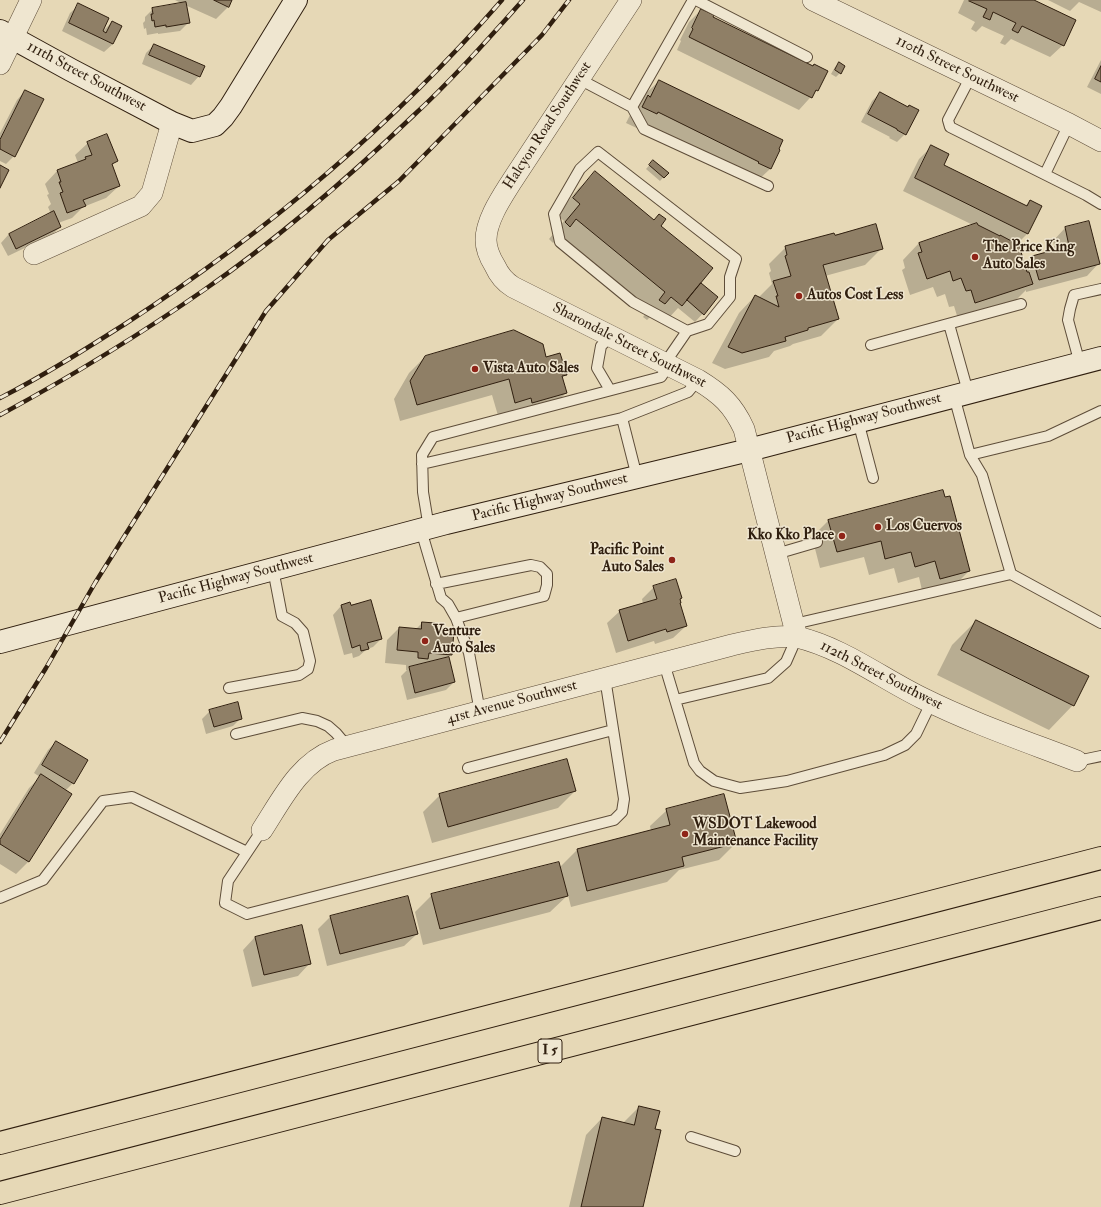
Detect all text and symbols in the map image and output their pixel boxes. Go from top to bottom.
street label: 110th Street Southwest [892,32,1022,108]
street label: 111th Street Southwest [23,38,149,116]
street label: Halcyon Road Southwest [500,59,596,193]
place label: The Price King Auto Sales [983,239,1075,274]
marker: The Price King Auto Sales [970,252,980,262]
place label: Autos Cost Less [807,287,903,305]
marker: Autos Cost Less [794,291,804,301]
street label: Sharondale Street Southwest [549,299,709,393]
place label: Vista Auto Sales [483,360,579,378]
marker: Vista Auto Sales [470,364,480,374]
street label: Pacific Highway Southwest [785,390,943,448]
street label: Pacific Highway Southwest [470,470,630,526]
place label: Los Cuervos [886,518,962,536]
marker: Los Cuervos [873,522,883,532]
place label: Kko Kko Place [747,527,834,545]
marker: Kko Kko Place [837,531,847,541]
place label: Pacific Point Auto Sales [590,542,664,577]
street label: Pacific Highway Southwest [157,550,315,608]
marker: Pacific Point Auto Sales [667,555,677,565]
place label: Venture Auto Sales [433,623,495,658]
marker: Venture Auto Sales [420,636,430,646]
street label: 112th Street Southwest [817,637,945,715]
street label: 41st Avenue Southwest [445,677,579,729]
place label: WSDOT Lakewood Maintenance Facility [693,816,818,851]
marker: WSDOT Lakewood Maintenance Facility [680,829,690,839]
road number: I 5 [538,1039,562,1063]

